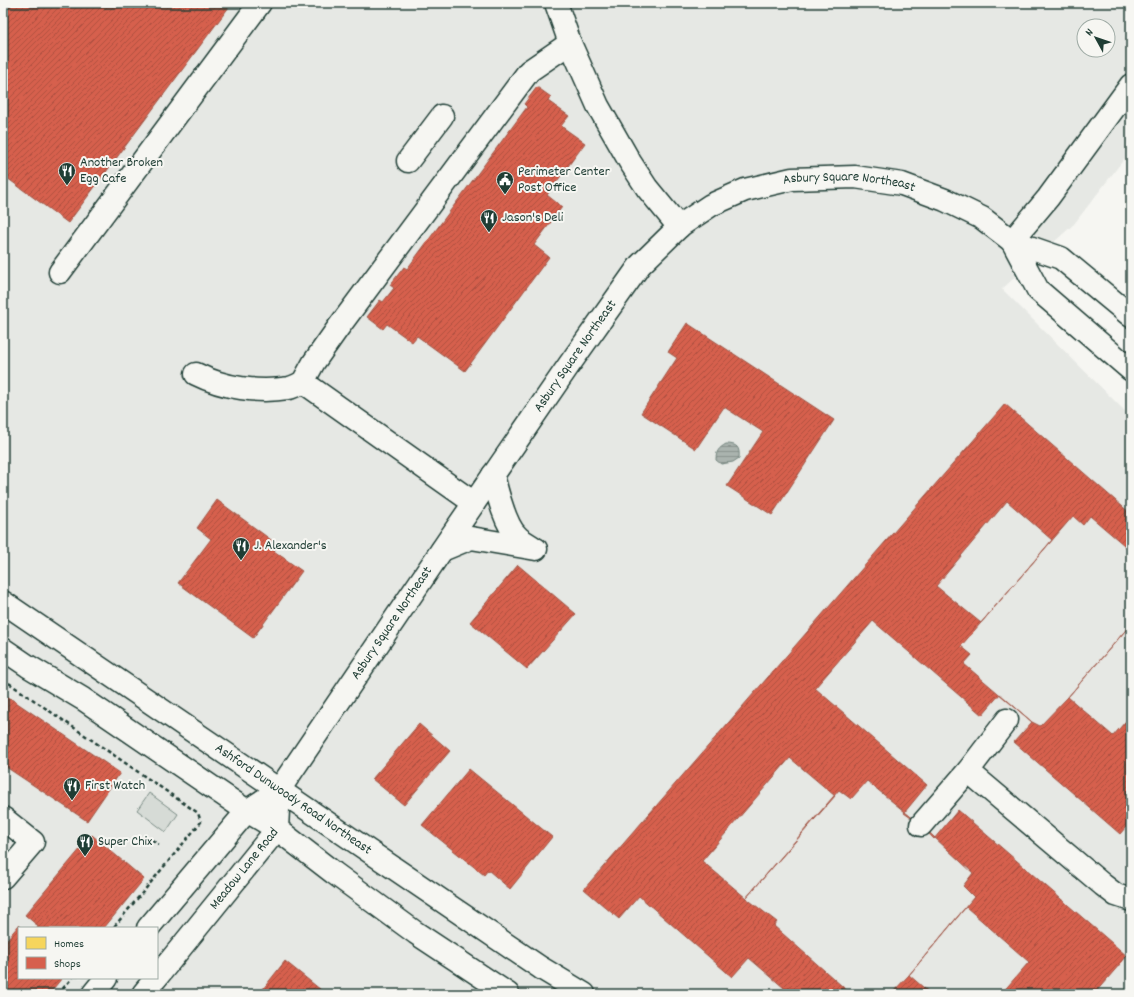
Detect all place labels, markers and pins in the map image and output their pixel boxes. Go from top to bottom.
place label: Another Broken Egg Cafe [80,153,163,189]
restaurant icon: Another Broken Egg Cafe [57,161,77,186]
place label: Perimeter Center Post Office [518,162,611,198]
public building icon: Perimeter Center Post Office [495,170,515,195]
restaurant icon: Jason's Deli [479,208,499,233]
place label: Jason's Deli [502,208,564,228]
restaurant icon: J. Alexander's [231,536,251,561]
place label: J. Alexander's [254,536,327,556]
restaurant icon: First Watch [62,776,82,801]
place label: First Watch [85,776,145,796]
restaurant icon: Super Chix [75,832,95,857]
place label: Super Chix [98,832,152,852]

